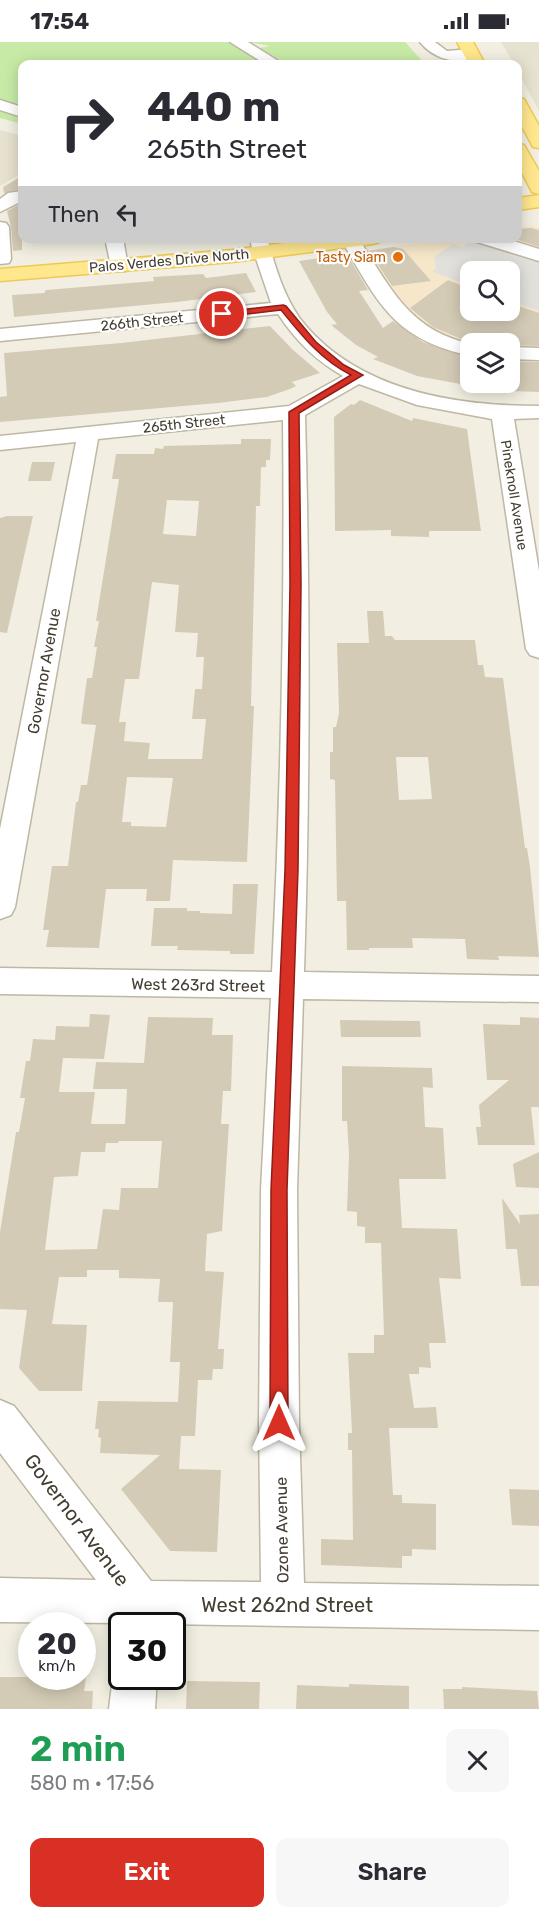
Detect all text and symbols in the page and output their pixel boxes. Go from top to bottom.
text: 17:54 [30,8,89,35]
text: 440 m [147,82,280,132]
icon: right [48,84,126,162]
text: 265th Street [147,133,307,165]
icon: left [111,198,144,231]
text: Then [48,201,99,228]
street label: Palos Verdes Drive North [88,246,250,276]
place label: Tasty Siam [316,249,386,266]
marker: Tasty Siam [391,250,405,264]
map controls [460,261,520,393]
button: search [460,261,520,321]
pin [196,288,247,339]
icon: arrive [205,297,238,330]
street label: 266th Street [100,309,185,335]
button: layers [460,333,520,393]
street label: 265th Street [142,411,227,437]
street label: Pineknoll Avenue [497,439,531,551]
street label: Governor Avenue [24,607,64,735]
street label: West 263rd Street [131,974,265,996]
position arrow [247,1391,311,1455]
street label: Governor Avenue [19,1449,135,1591]
street label: Ozone Avenue [272,1477,292,1583]
street label: West 262nd Street [201,1593,373,1617]
speed limit sign: 30 [108,1612,186,1690]
text: 20 [37,1626,77,1662]
text: km/h [38,1657,76,1675]
text: 2 min [30,1727,126,1770]
button: close [446,1729,509,1792]
text: 580 m · 17:56 [30,1771,154,1795]
button: Exit [30,1838,264,1907]
button: Share [276,1838,509,1907]

